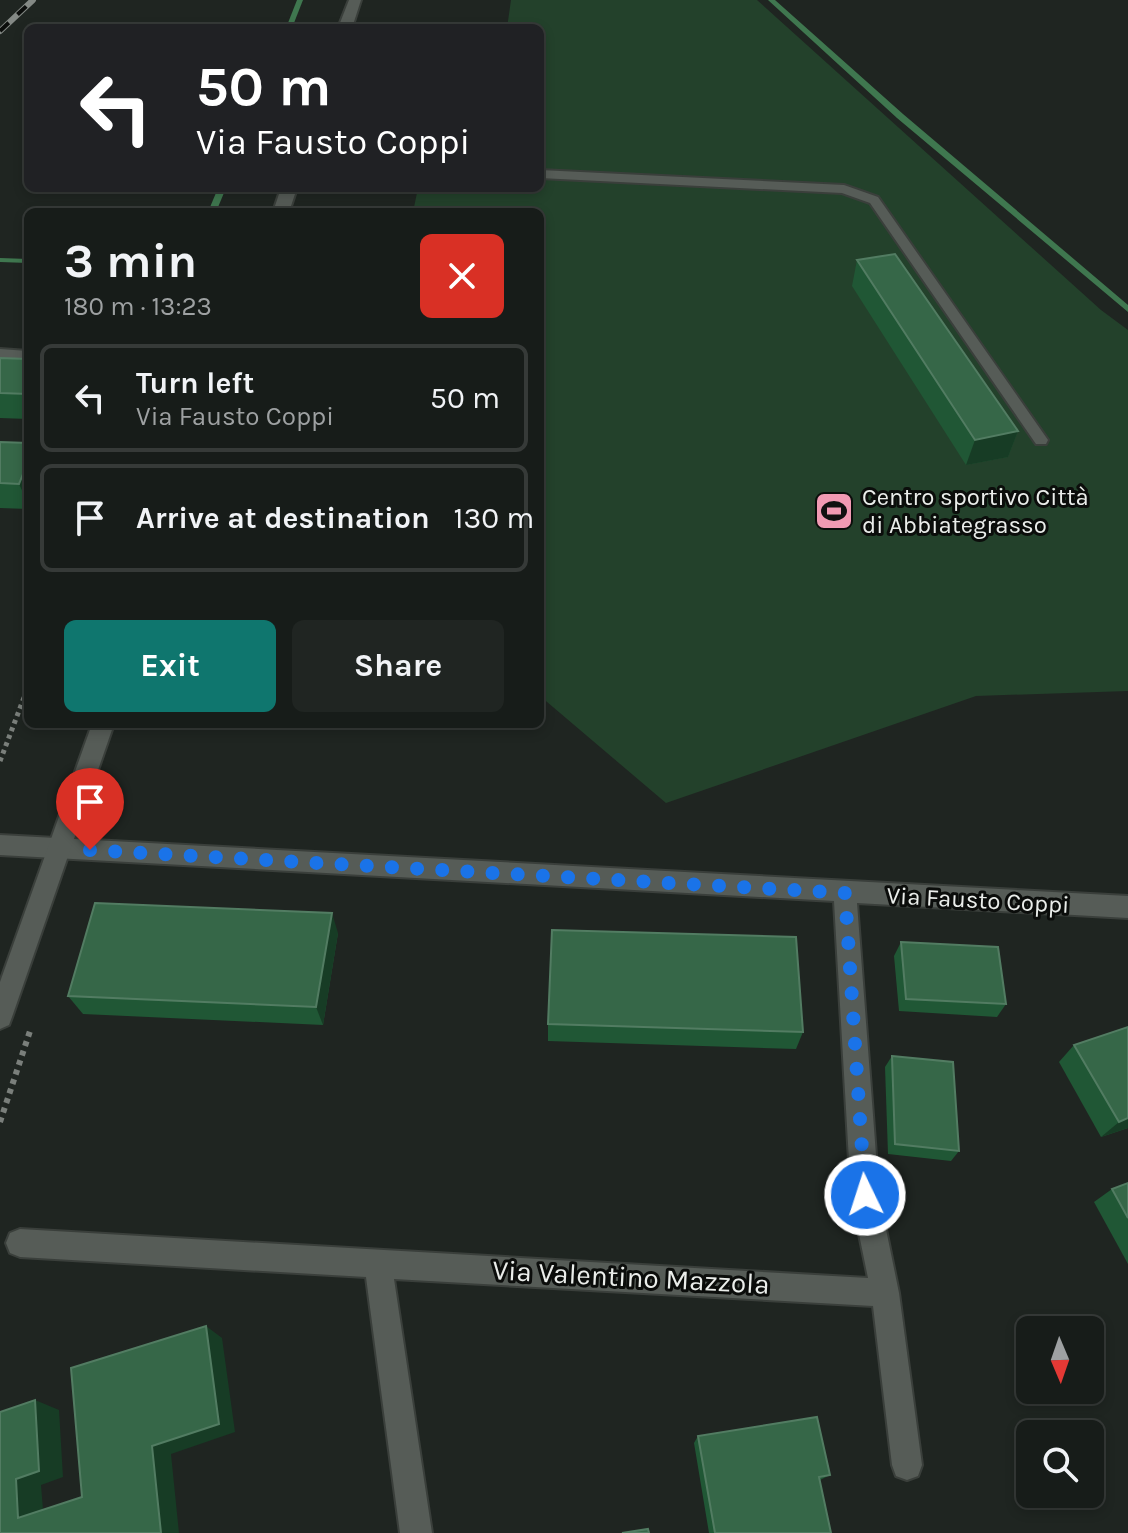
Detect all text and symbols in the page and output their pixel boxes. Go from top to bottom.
text: 50 m [196,54,331,119]
icon: left [64,56,168,160]
text: Via Fausto Coppi [196,121,470,163]
text: 3 min [64,233,197,289]
button: close [420,234,504,318]
text: 180 m · 13:23 [64,291,212,322]
text: Turn left [136,365,254,401]
icon: left [68,376,112,420]
text: 50 m [430,380,500,416]
text: Via Fausto Coppi [136,401,334,432]
place label: Centro sportivo Città di Abbiategrasso [862,483,1089,539]
sports icon: Centro sportivo Città di Abbiategrasso [813,490,855,532]
icon: arrive [68,496,112,540]
text: Arrive at destination [136,500,430,536]
text: 130 m [454,500,534,536]
button: Exit [64,620,276,712]
button: Share [292,620,504,712]
pin [56,768,124,850]
icon: arrive [68,780,112,824]
street label: Via Fausto Coppi [886,881,1070,919]
position arrow [823,1153,907,1237]
street label: Via Valentino Mazzola [492,1253,770,1301]
north arrow [1016,1316,1104,1404]
map controls [1016,1316,1104,1508]
button: search [1016,1420,1104,1508]

